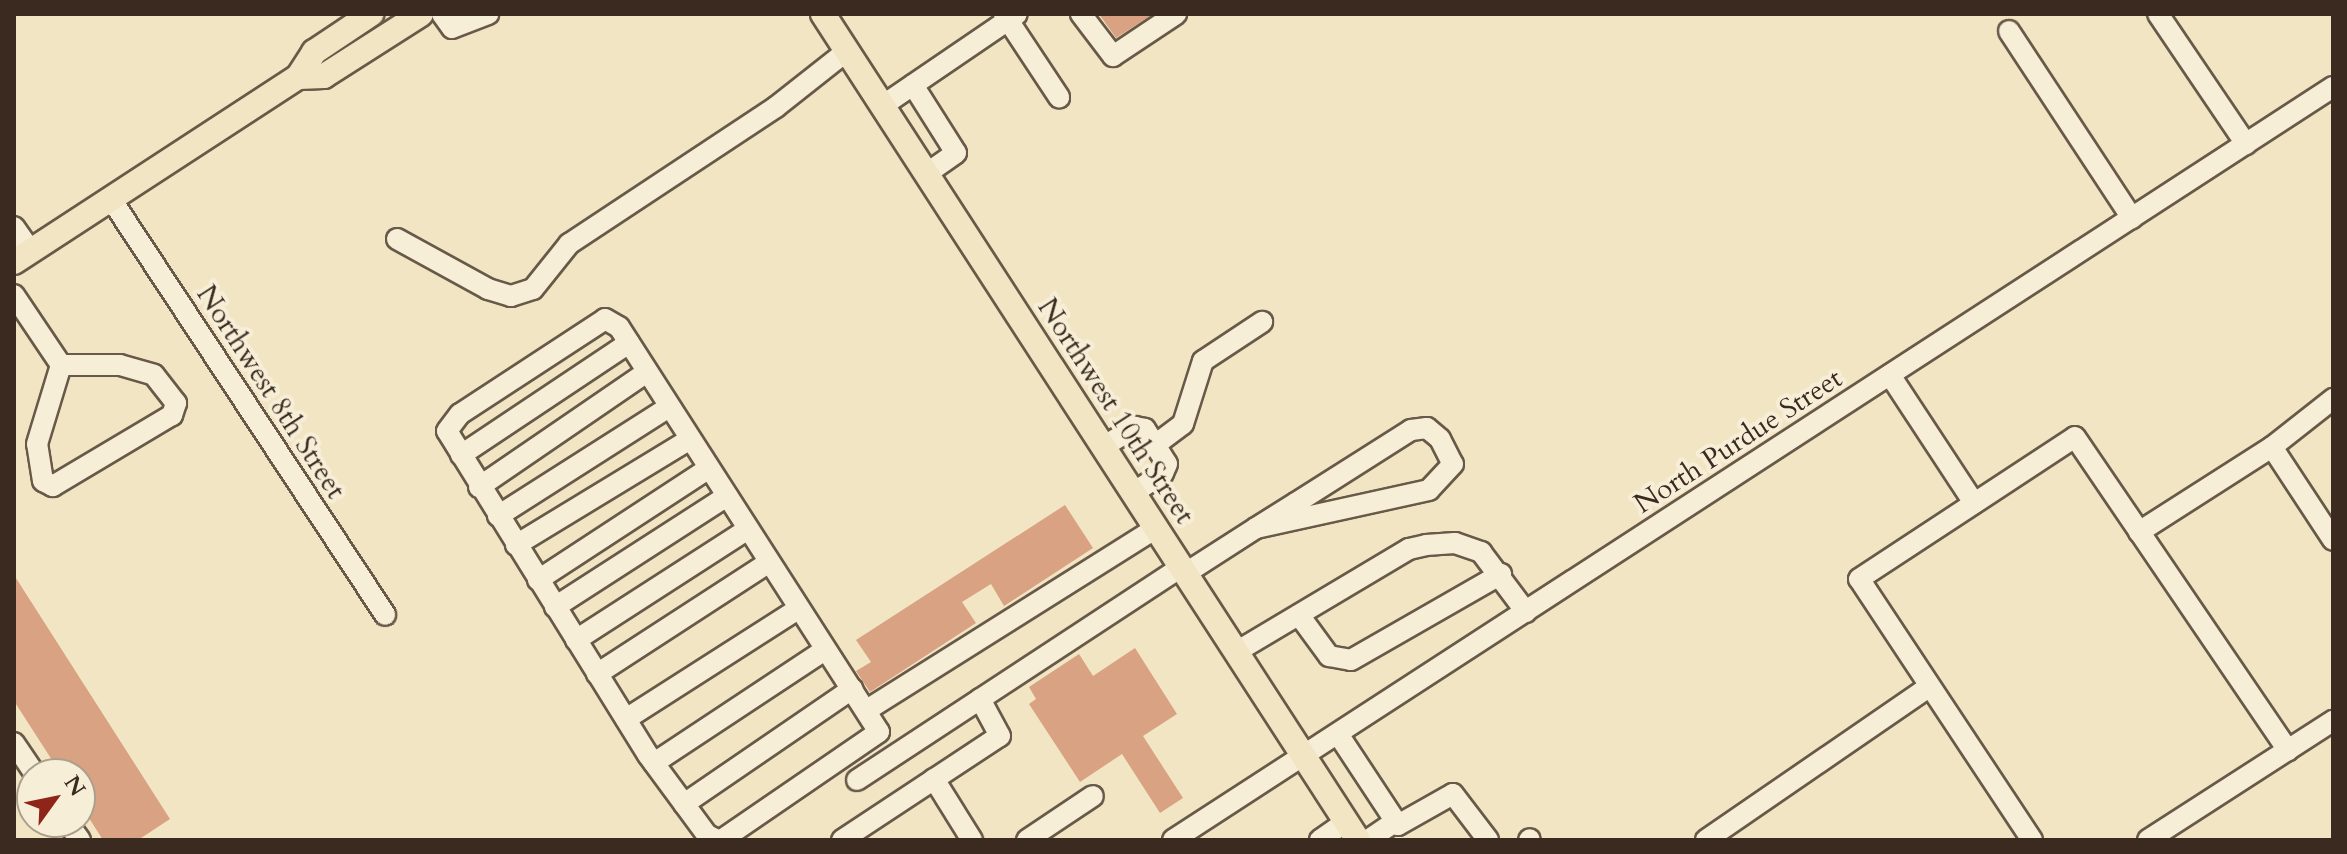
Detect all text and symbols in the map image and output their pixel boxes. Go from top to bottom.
street label: Northwest 8th Street [189,279,353,505]
street label: Northwest 10th Street [1031,292,1201,530]
street label: North Purdue Street [1628,361,1848,521]
north arrow [16,758,96,838]
text: N [57,770,92,802]

